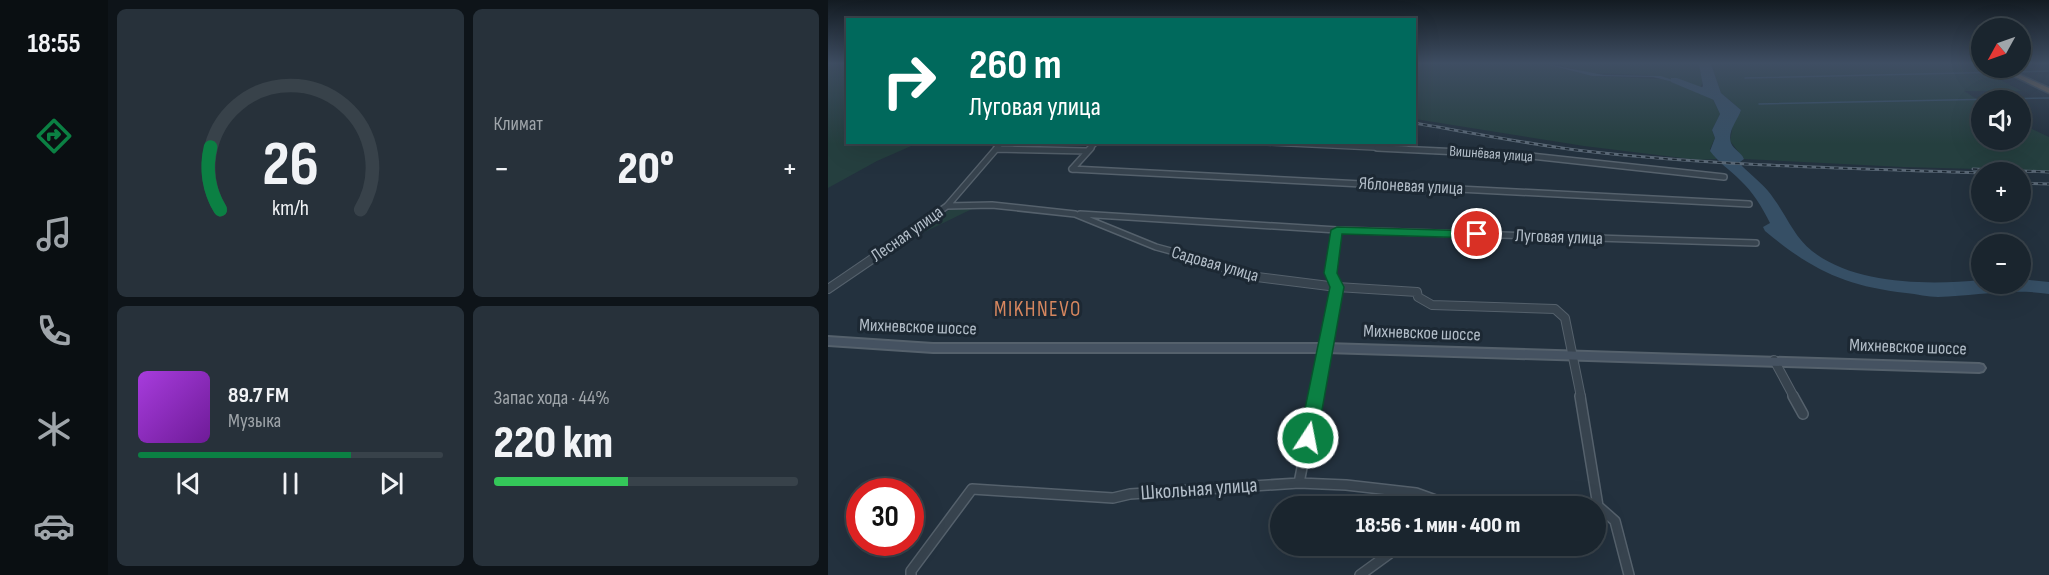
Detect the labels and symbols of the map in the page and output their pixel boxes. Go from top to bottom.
north arrow [1971,18,2031,78]
street label: Вишнёвая улица [1449,142,1534,166]
street label: Яблоневая улица [1358,173,1464,199]
street label: Лесная улица [867,202,947,266]
pin [1451,208,1502,259]
street label: Луговая улица [1515,225,1603,249]
street label: Садовая улица [1169,242,1261,286]
district label: MIKHNEVO [994,297,1082,322]
street label: Михневское шоссе [859,314,977,340]
street label: Михневское шоссе [1363,320,1481,346]
street label: Михневское шоссе [1849,334,1967,360]
position arrow [1276,406,1340,470]
street label: Школьная улица [1140,472,1258,506]
speed limit sign: 30 [846,478,924,556]

